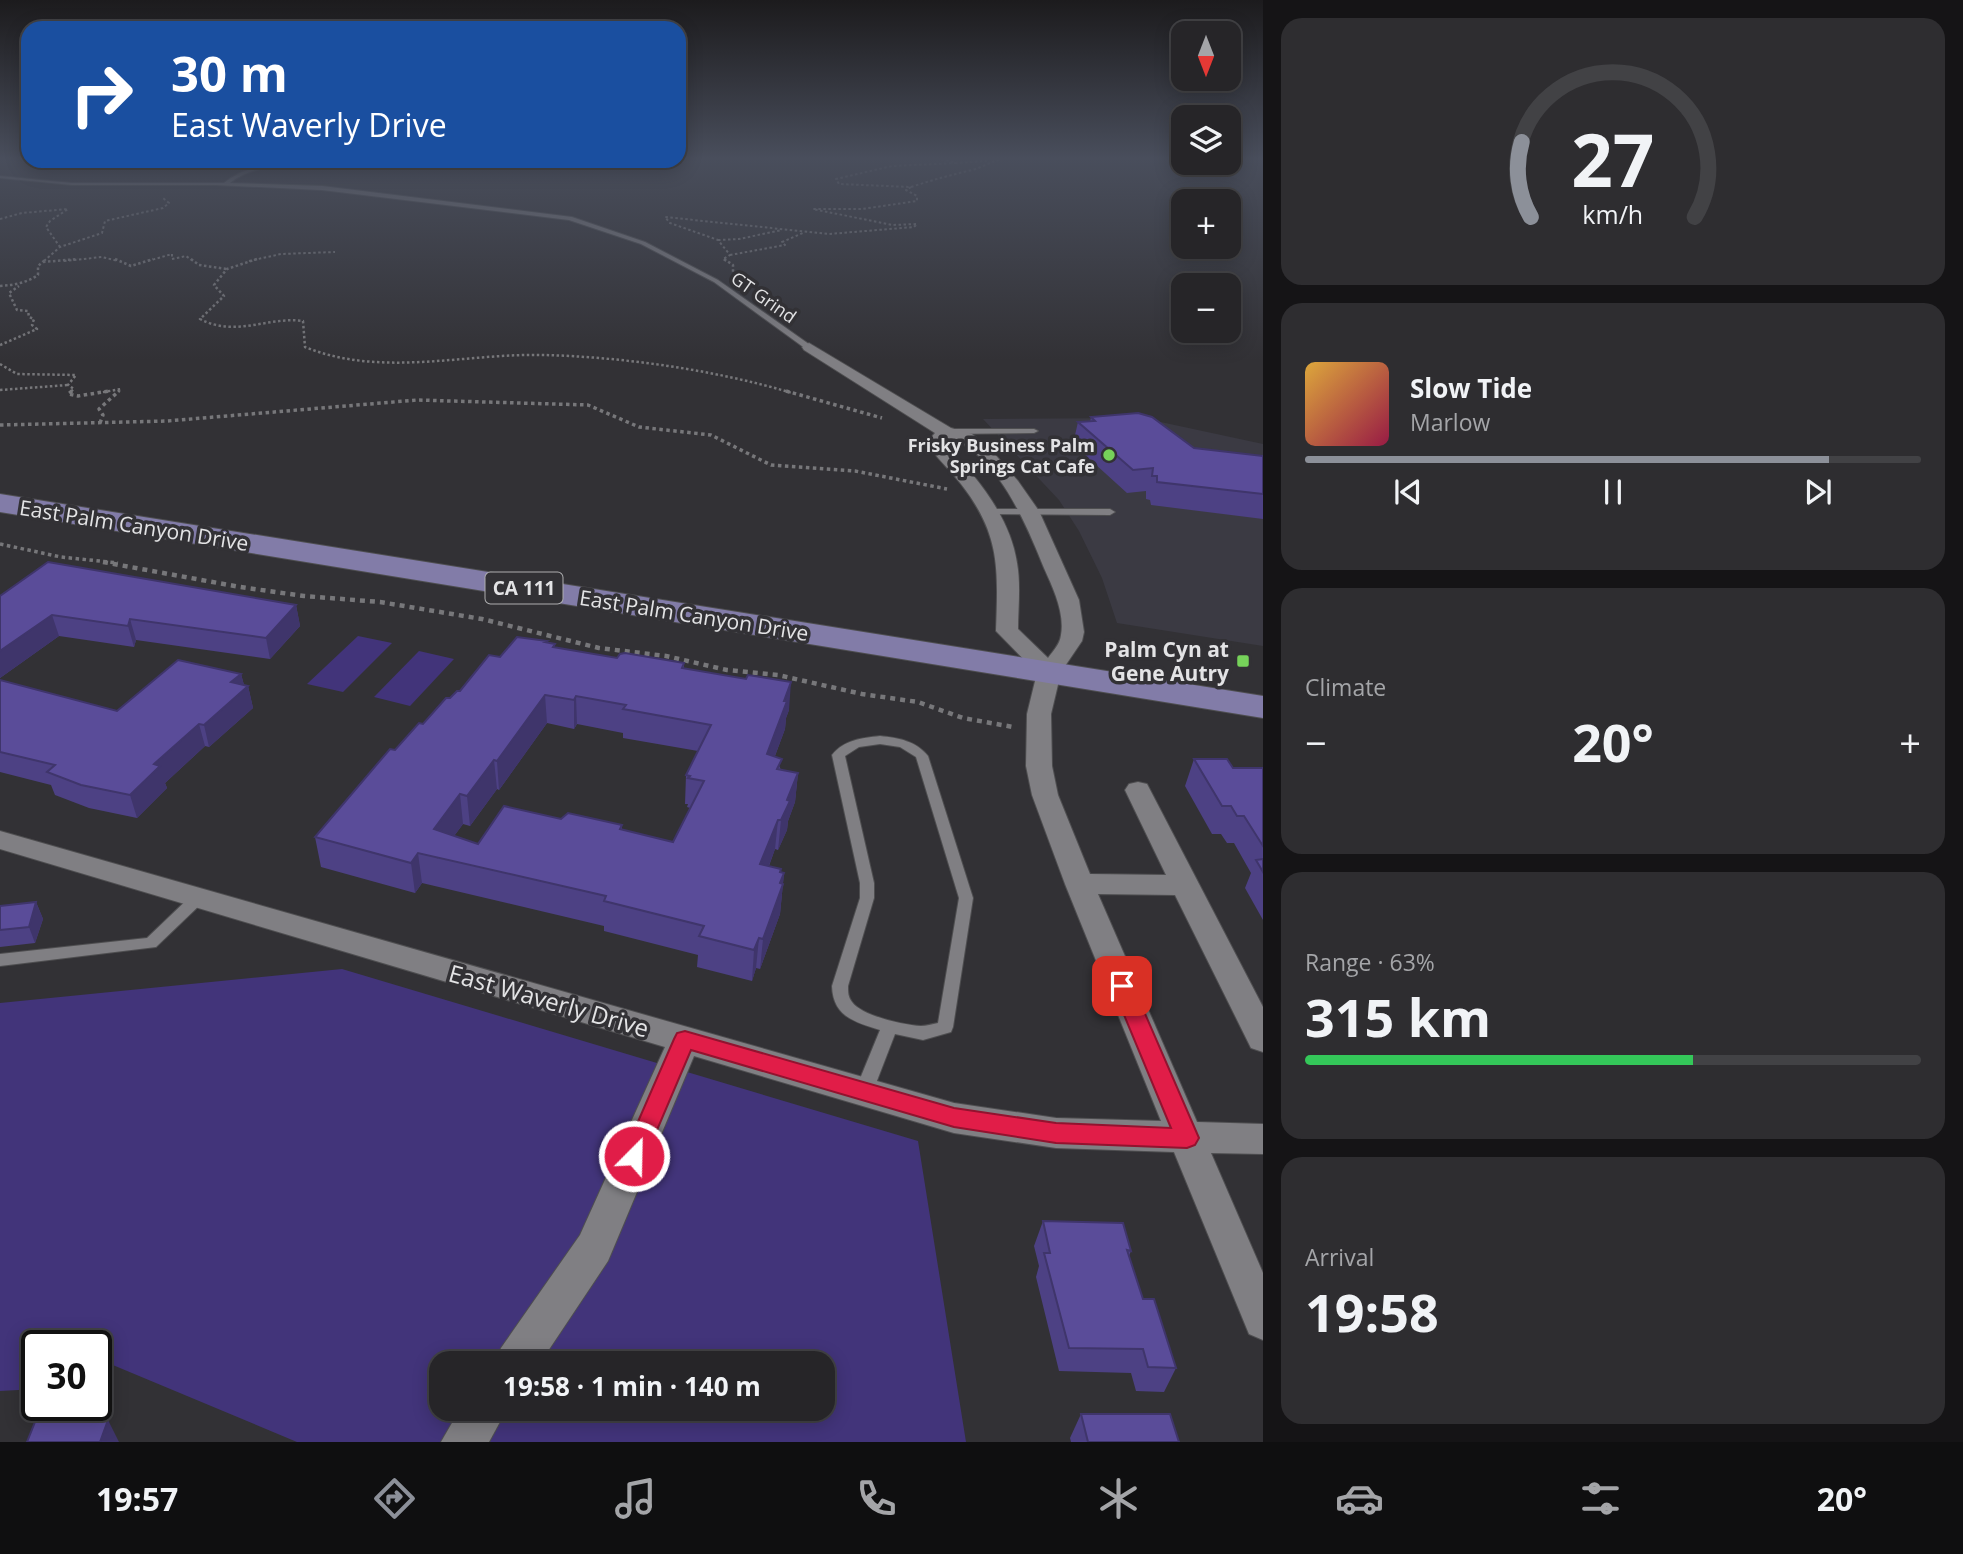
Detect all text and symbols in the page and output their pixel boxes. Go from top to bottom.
north arrow [1171,21,1241,91]
map controls [1171,21,1241,343]
text: 30 m [171,40,288,106]
icon: right [56,49,147,140]
text: East Waverly Drive [171,103,447,146]
button: layers [1171,105,1241,175]
text: 27 [1571,110,1655,209]
button: + [1171,189,1241,259]
text: km/h [1583,197,1643,231]
street label: GT Grind [727,266,801,328]
button: − [1171,273,1241,343]
text: Slow Tide [1410,370,1532,406]
text: Marlow [1410,406,1490,438]
place label: Frisky Business Palm Springs Cat Cafe [908,433,1095,478]
marker: Frisky Business Palm Springs Cat Cafe [1101,447,1117,463]
icon: previous [1389,473,1427,511]
icon: pause [1594,473,1632,511]
icon: next [1799,473,1837,511]
street label: East Palm Canyon Drive [18,493,250,557]
road number: CA 111 [486,572,562,604]
street label: East Palm Canyon Drive [578,583,810,647]
place label: Palm Cyn at Gene Autry [1104,635,1229,687]
marker: Palm Cyn at Gene Autry [1235,653,1251,669]
text: Climate [1305,671,1386,703]
text: 20° [1572,706,1654,777]
text: − [1305,716,1327,768]
text: + [1899,716,1921,768]
text: Range · 63% [1305,946,1435,978]
street label: East Waverly Drive [445,956,653,1044]
pin [1092,956,1152,1016]
icon: arrive [1103,967,1141,1005]
text: 315 km [1305,981,1491,1052]
position arrow [597,1119,671,1193]
text: Arrival [1305,1241,1374,1273]
text: 19:58 [1305,1276,1439,1347]
speed limit sign: 30 [21,1330,112,1421]
text: 19:58 · 1 min · 140 m [503,1368,761,1404]
icon: directions [370,1474,419,1523]
icon: music [611,1474,660,1523]
icon: phone [852,1474,901,1523]
icon: climate [1094,1474,1143,1523]
icon: car [1335,1474,1384,1523]
icon: filters [1576,1474,1625,1523]
text: 19:57 [96,1477,178,1520]
text: 20° [1817,1477,1867,1520]

